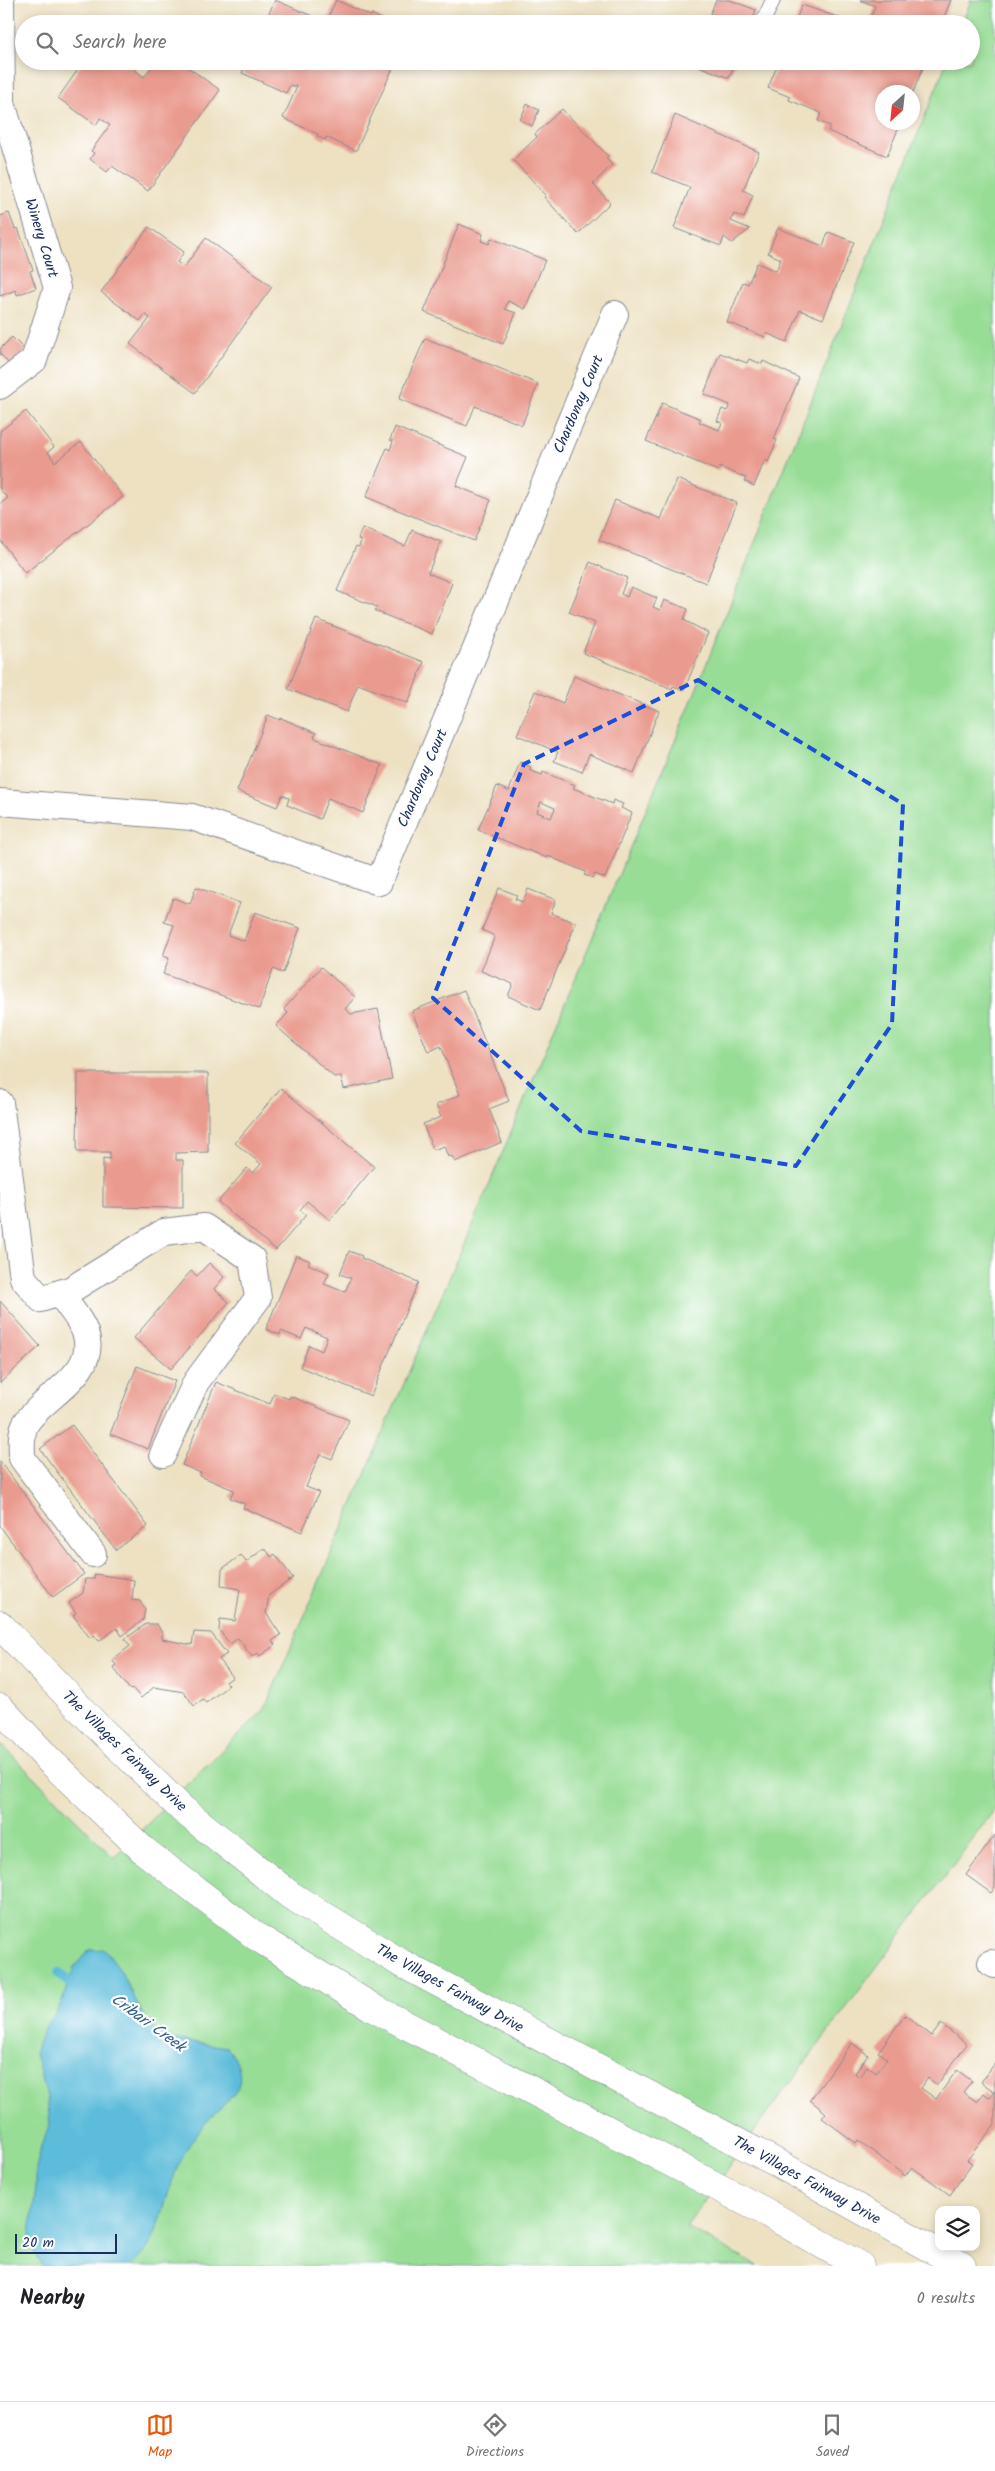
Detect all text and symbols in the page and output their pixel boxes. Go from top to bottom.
search box [15,15,980,70]
text: Search here [73,28,167,58]
icon: search [33,29,61,57]
north arrow [875,85,920,130]
street label: Winery Court [18,196,65,281]
street label: Chardonay Court [547,351,611,457]
street label: Chardonay Court [391,725,455,831]
street label: The Villages Fairway Drive [56,1685,192,1818]
street label: The Villages Fairway Drive [371,1938,528,2040]
water label: Cribari Creek [106,1988,193,2060]
street label: The Villages Fairway Drive [728,2130,885,2232]
map controls [935,2206,980,2251]
button: layers [935,2206,980,2251]
scale bar [15,2231,118,2254]
text: 20 m [22,2232,54,2254]
text: Nearby [20,2282,85,2315]
text: 0 results [917,2286,975,2311]
tab: Map [146,2411,174,2463]
tab: Directions [466,2411,524,2463]
tab: Saved [816,2411,849,2463]

